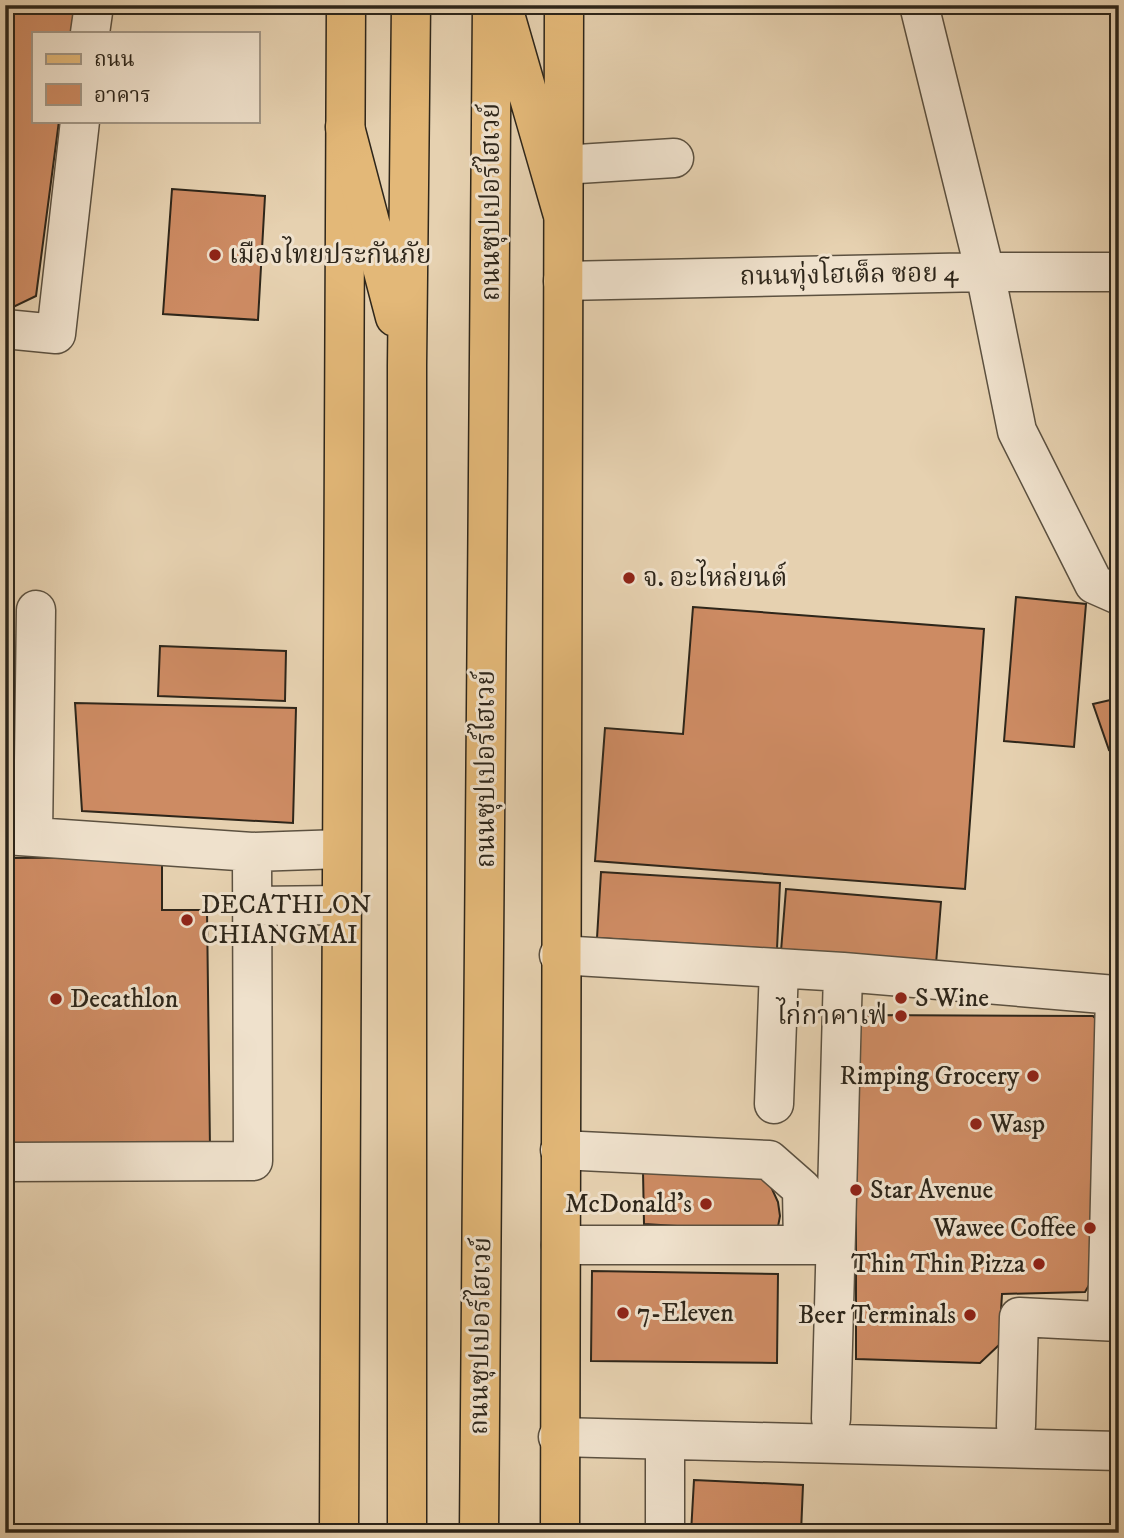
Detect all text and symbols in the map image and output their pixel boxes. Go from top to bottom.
legend [32,32,259,122]
text: ถนน [94,47,135,73]
text: อาคาร [94,83,151,109]
street label: ถนนซุปเปอร์ไฮเวย์ [472,103,508,301]
place label: เมืองไทยประกันภัย [229,236,432,272]
marker: เมืองไทยประกันภัย [207,247,223,263]
street label: ถนนทุ่งโฮเต็ล ซอย 4 [739,254,960,293]
place label: จ. อะไหล่ยนต์ [643,559,787,595]
marker: จ. อะไหล่ยนต์ [621,570,637,586]
street label: ถนนซุปเปอร์ไฮเวย์ [467,670,503,868]
place label: DECATHLON CHIANGMAI [201,889,371,952]
marker: DECATHLON CHIANGMAI [179,912,195,928]
place label: S Wine [915,982,989,1015]
place label: Decathlon [70,983,179,1016]
marker: S Wine [893,990,909,1006]
marker: Decathlon [48,991,64,1007]
place label: ไก่กาคาเฟ่ [775,997,887,1033]
marker: ไก่กาคาเฟ่ [893,1008,909,1024]
place label: Rimping Grocery [839,1060,1020,1093]
marker: Rimping Grocery [1025,1068,1041,1084]
place label: Wasp [989,1108,1045,1141]
marker: Wasp [968,1116,984,1132]
place label: Star Avenue [870,1174,993,1207]
marker: Star Avenue [848,1182,864,1198]
place label: McDonald's [565,1188,692,1221]
marker: McDonald's [698,1196,714,1212]
place label: Wawee Coffee [932,1212,1076,1245]
marker: Wawee Coffee [1082,1220,1098,1236]
street label: ถนนซุปเปอร์ไฮเวย์ [460,1237,499,1435]
place label: Thin Thin Pizza [851,1248,1025,1281]
marker: Thin Thin Pizza [1031,1256,1047,1272]
place label: 7-Eleven [637,1297,734,1330]
place label: Beer Terminals [798,1299,956,1332]
marker: 7-Eleven [615,1305,631,1321]
marker: Beer Terminals [962,1307,978,1323]

